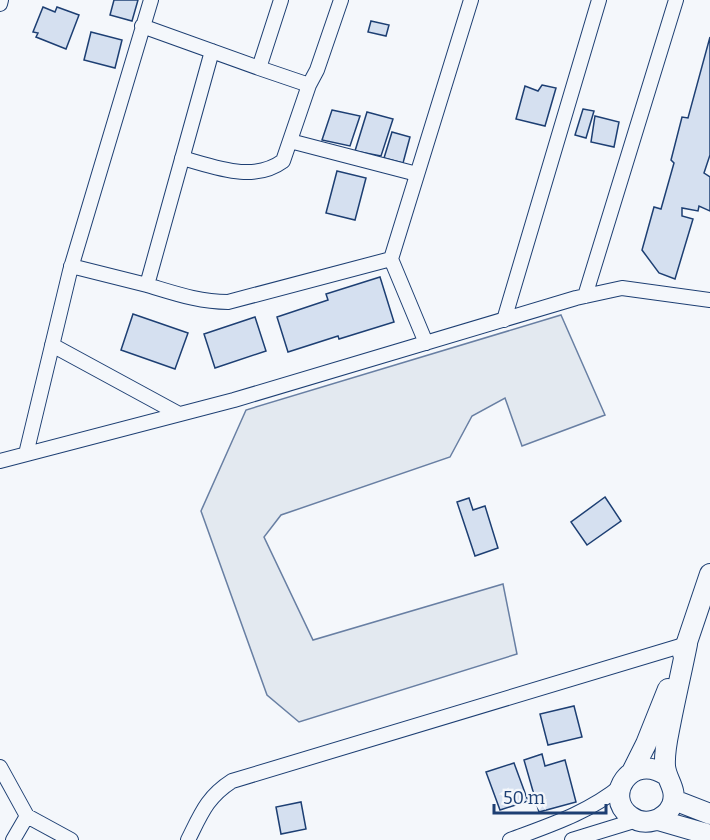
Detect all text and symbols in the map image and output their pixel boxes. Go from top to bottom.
scale bar [494,777,606,815]
text: 50 m [503,787,545,809]

